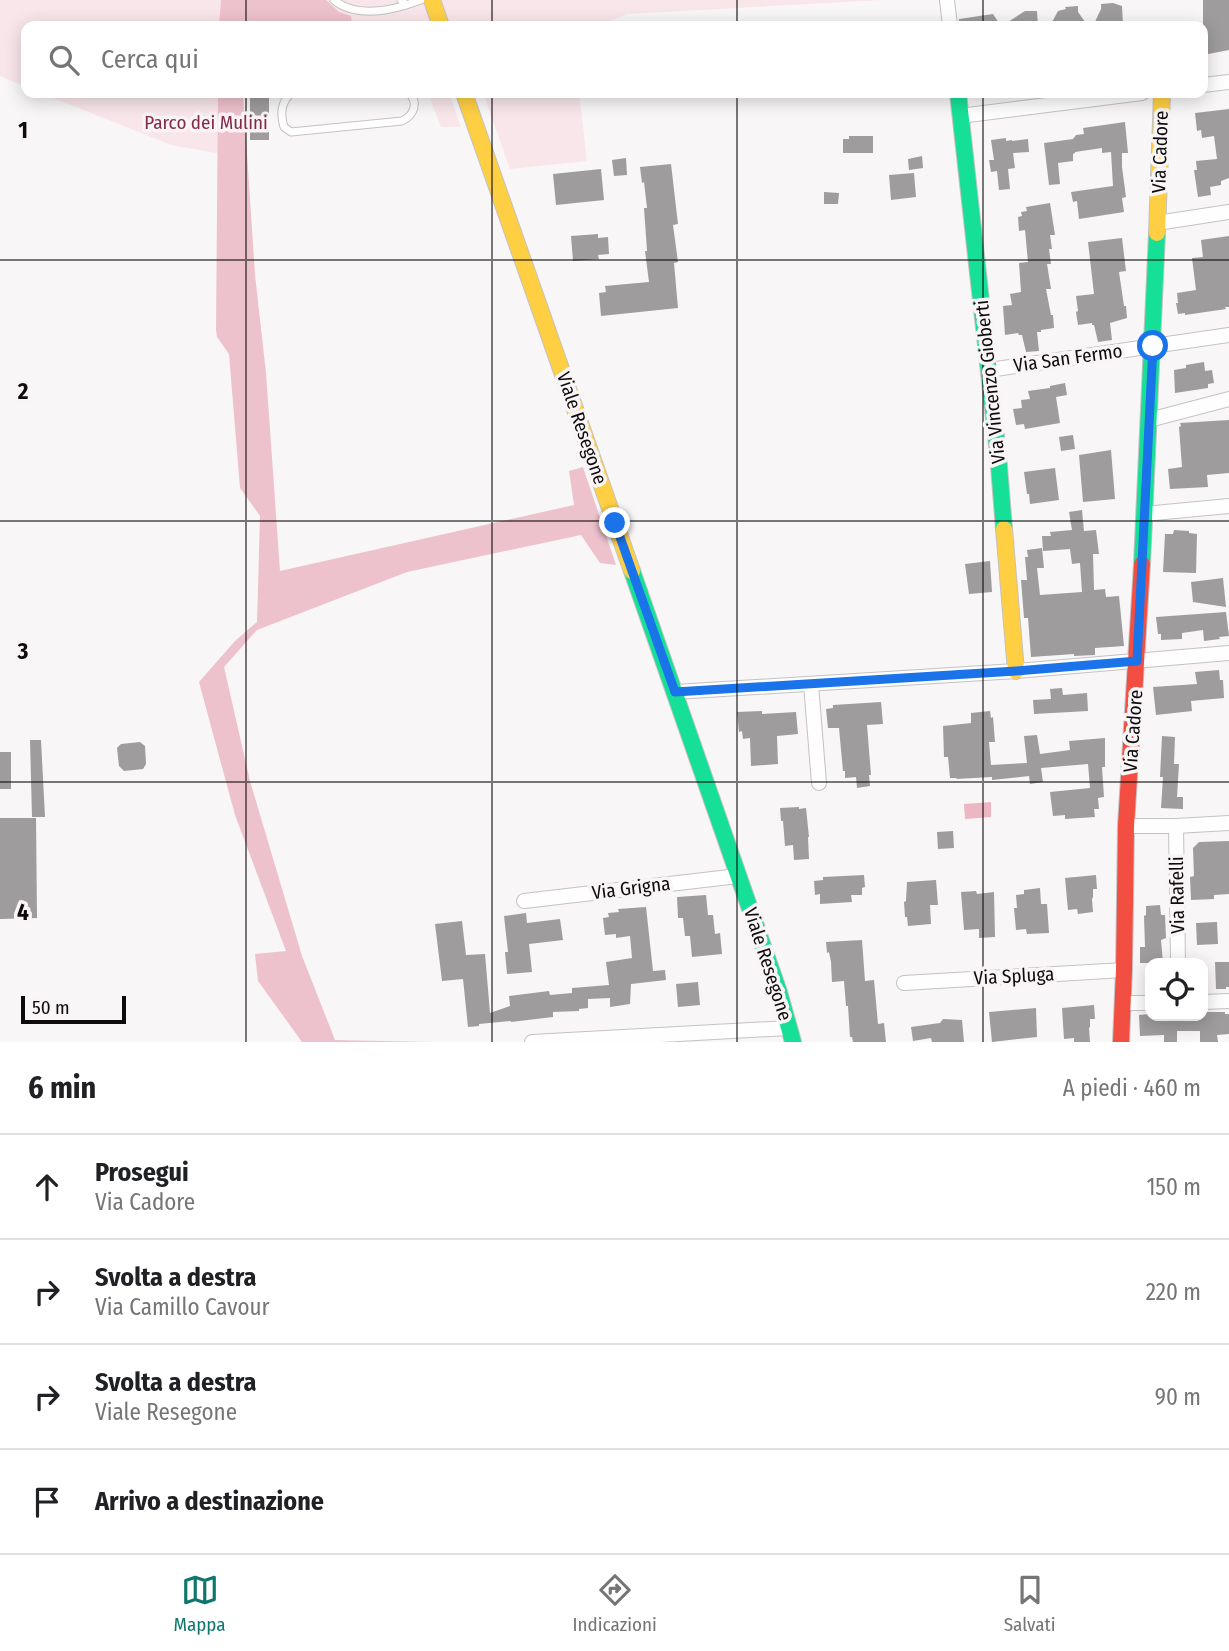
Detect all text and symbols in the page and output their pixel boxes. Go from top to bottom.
search box [21,21,1208,98]
icon: search [45,41,83,79]
text: Cerca qui [101,44,199,75]
street label: Via Cadore [1147,110,1173,194]
park label: Parco dei Mulini [144,111,268,134]
text: 1 [18,116,28,144]
street label: Via Vincenzo Gioberti [970,299,1010,465]
route start [1137,330,1168,361]
street label: Via San Fermo [1012,339,1124,377]
street label: Viale Resegone [552,369,612,487]
text: 2 [17,377,29,405]
route end [599,507,630,538]
text: 3 [17,637,29,665]
street label: Via Cadore [1119,689,1147,773]
street label: Via Rafelli [1165,856,1189,934]
street label: Via Grigna [590,872,672,904]
text: 4 [17,898,29,926]
street label: Viale Resegone [739,905,797,1023]
map controls [1145,958,1208,1021]
button: locate [1145,958,1208,1021]
street label: Via Spluga [973,962,1055,990]
scale bar [21,993,126,1025]
text: 50 m [32,996,70,1019]
text: 6 min [28,1070,96,1106]
text: A piedi · 460 m [1063,1074,1201,1102]
text: Prosegui [95,1157,189,1188]
icon: ahead [28,1168,66,1206]
text: 150 m [1146,1173,1201,1201]
text: Via Cadore [95,1188,195,1216]
text: Svolta a destra [95,1262,256,1293]
icon: right [28,1273,66,1311]
text: 220 m [1146,1278,1201,1306]
text: Via Camillo Cavour [95,1293,270,1321]
text: Svolta a destra [95,1367,256,1398]
icon: right [28,1378,66,1416]
text: 90 m [1155,1383,1201,1411]
text: Viale Resegone [95,1398,237,1426]
icon: arrive [28,1483,66,1521]
text: Arrivo a destinazione [95,1486,324,1517]
tab: Mappa [173,1571,226,1636]
tab: Indicazioni [573,1571,657,1636]
tab: Salvati [1004,1571,1056,1636]

